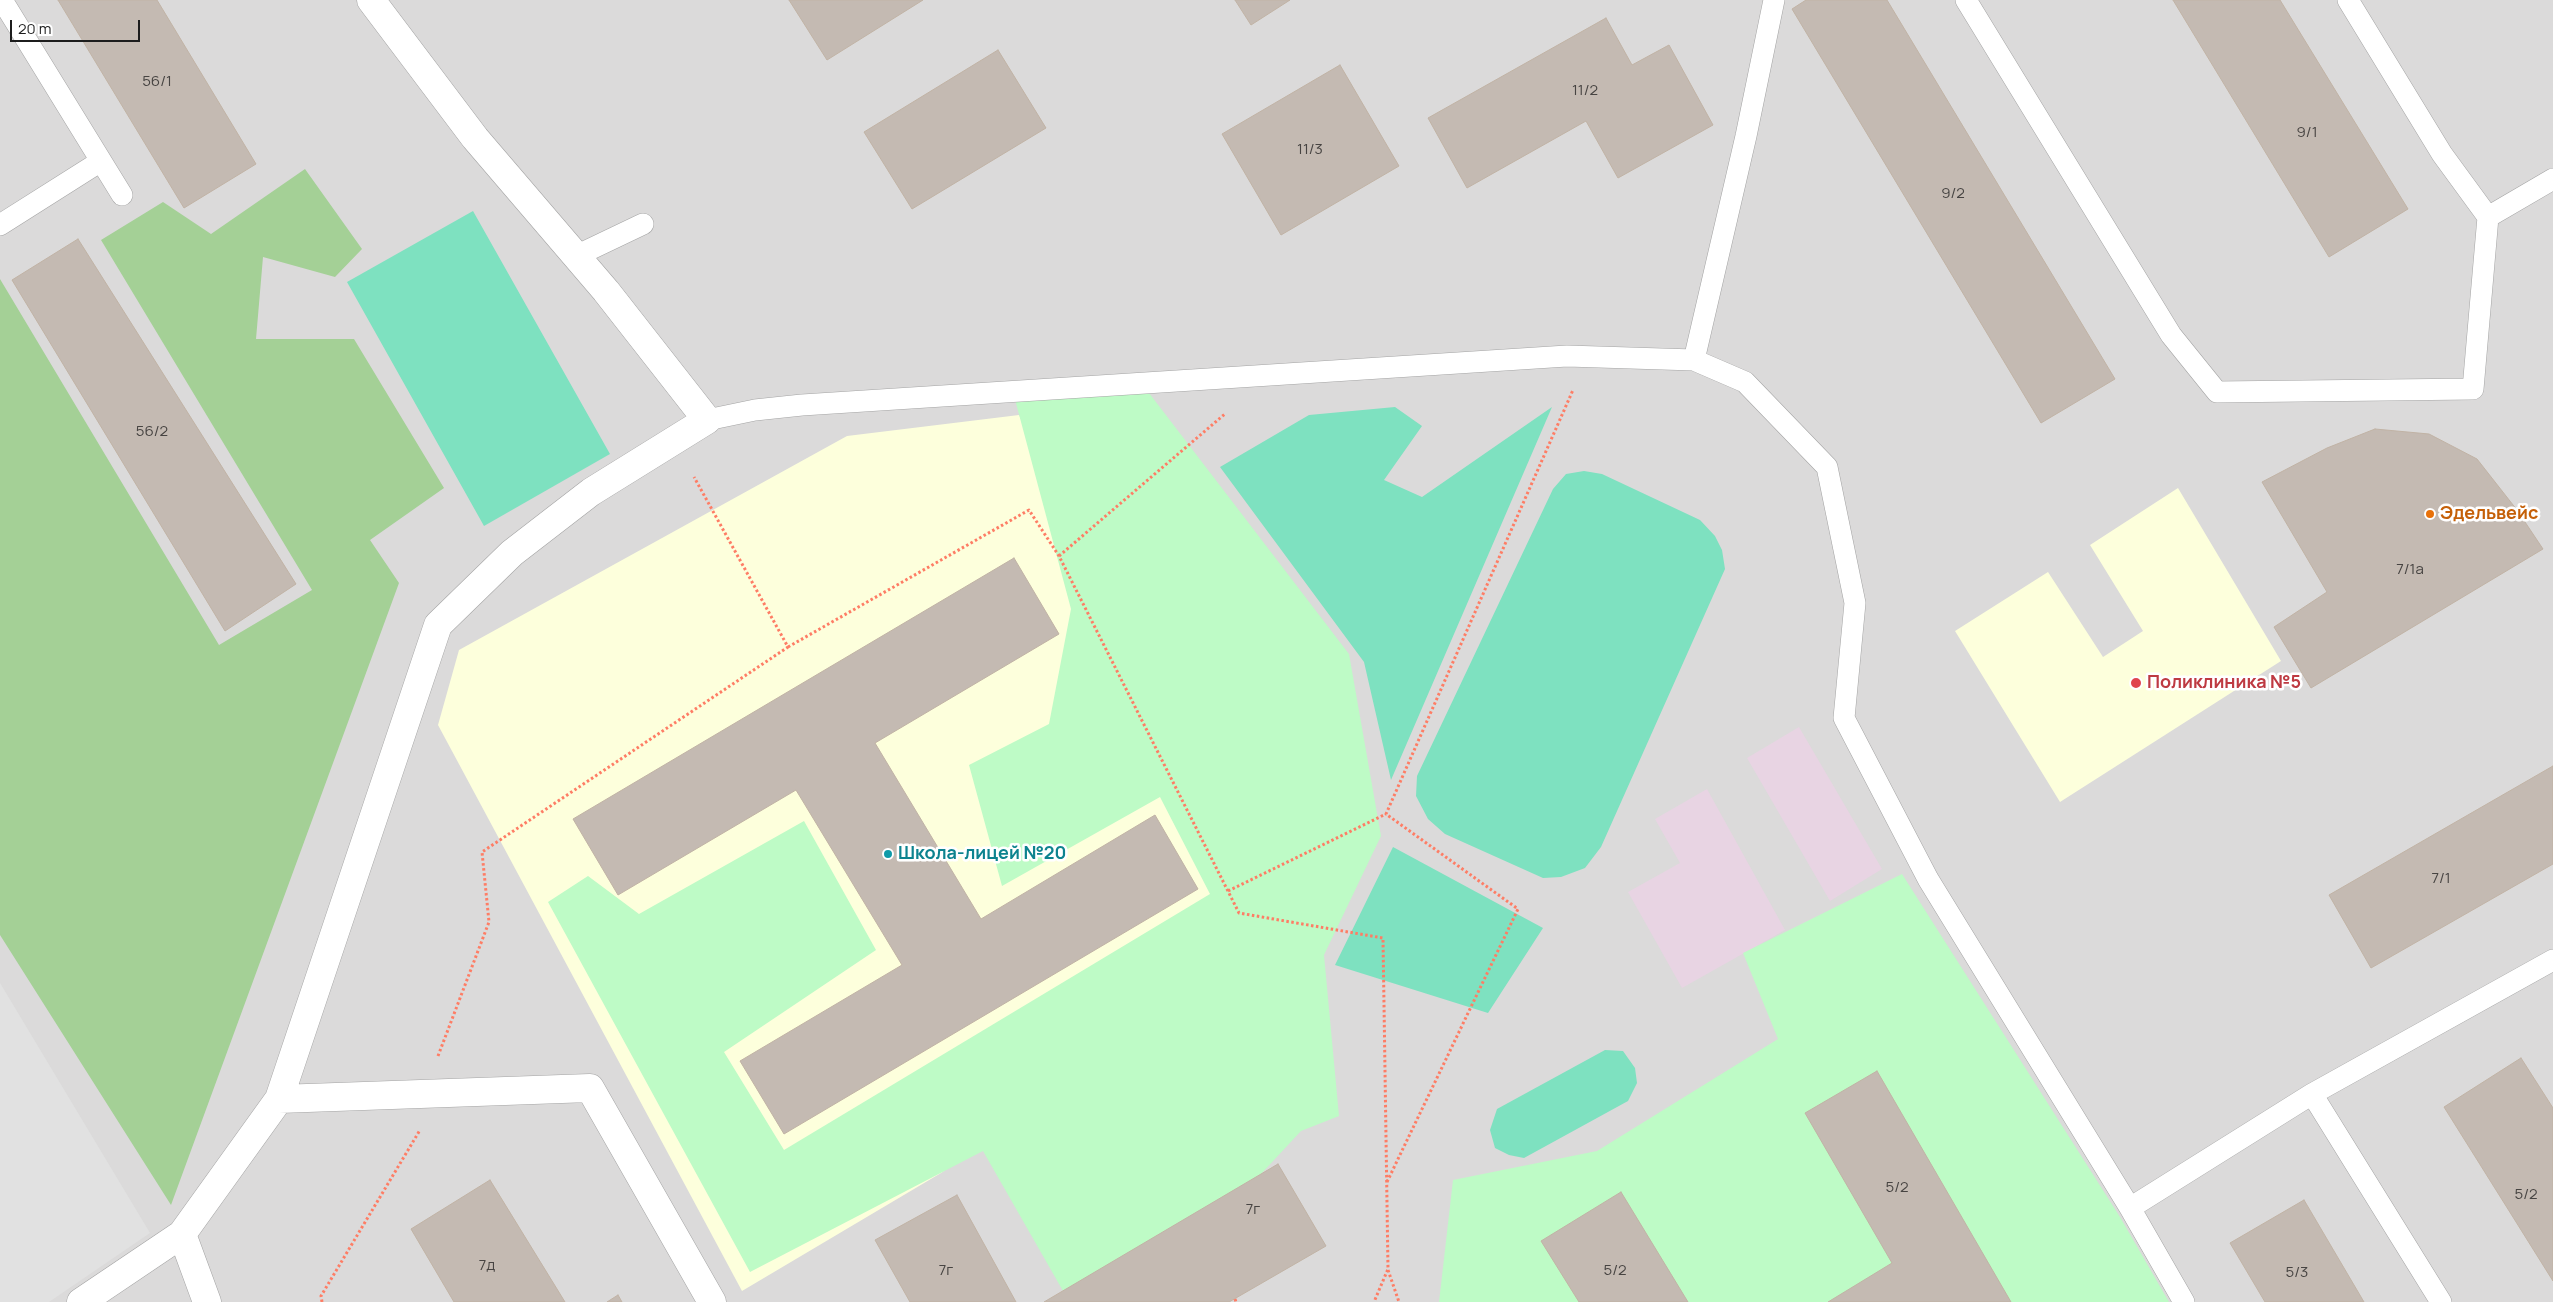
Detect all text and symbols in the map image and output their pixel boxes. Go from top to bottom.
scale bar [12,10,142,42]
text: 20 m [18,18,51,39]
house number: 56/1 [142,73,172,91]
house number: 11/2 [1572,82,1598,100]
house number: 9/1 [2297,124,2317,142]
house number: 11/3 [1297,141,1323,159]
house number: 9/2 [1941,185,1965,203]
house number: 56/2 [136,423,168,441]
place label: Эдельвейс [2440,503,2538,525]
marker: Эдельвейс [2424,508,2436,520]
house number: 7/1a [2396,561,2424,579]
place label: Поликлиника №5 [2147,672,2301,694]
marker: Поликлиника №5 [2129,676,2143,690]
place label: Школа-лицей №20 [898,843,1066,865]
marker: Школа-лицей №20 [882,848,894,860]
house number: 7/1 [2431,870,2451,888]
house number: 5/2 [1885,1179,1909,1197]
house number: 5/2 [2514,1186,2538,1204]
house number: 7г [1246,1201,1260,1219]
house number: 7д [479,1257,495,1275]
house number: 7г [939,1262,953,1280]
house number: 5/2 [1603,1262,1627,1280]
house number: 5/3 [2286,1264,2308,1282]

